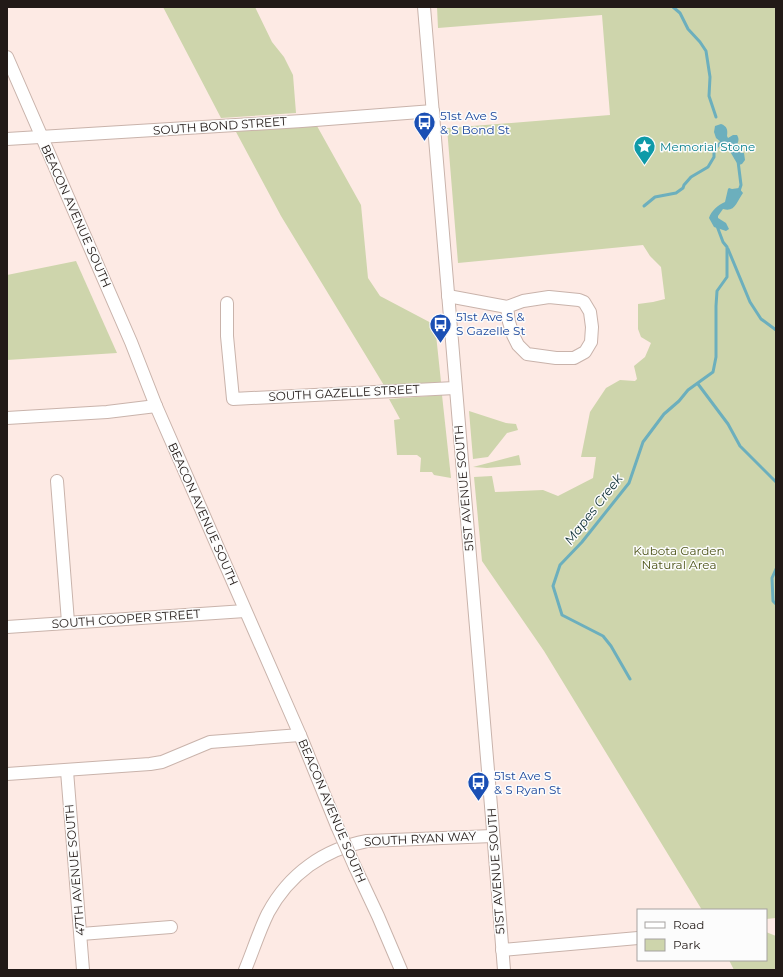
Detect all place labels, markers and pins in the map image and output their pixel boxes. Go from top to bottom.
place label: 51st Ave S & S Bond St [440,108,510,137]
bus stop icon: 51st Ave S & S Bond St [411,110,437,143]
place icon: Memorial Stone [632,134,658,167]
place label: Memorial Stone [660,139,755,154]
place label: 51st Ave S & S Gazelle St [456,309,525,338]
bus stop icon: 51st Ave S & S Gazelle St [428,311,454,344]
place label: 51st Ave S & S Ryan St [494,768,561,797]
bus stop icon: 51st Ave S & S Ryan St [466,770,492,803]

